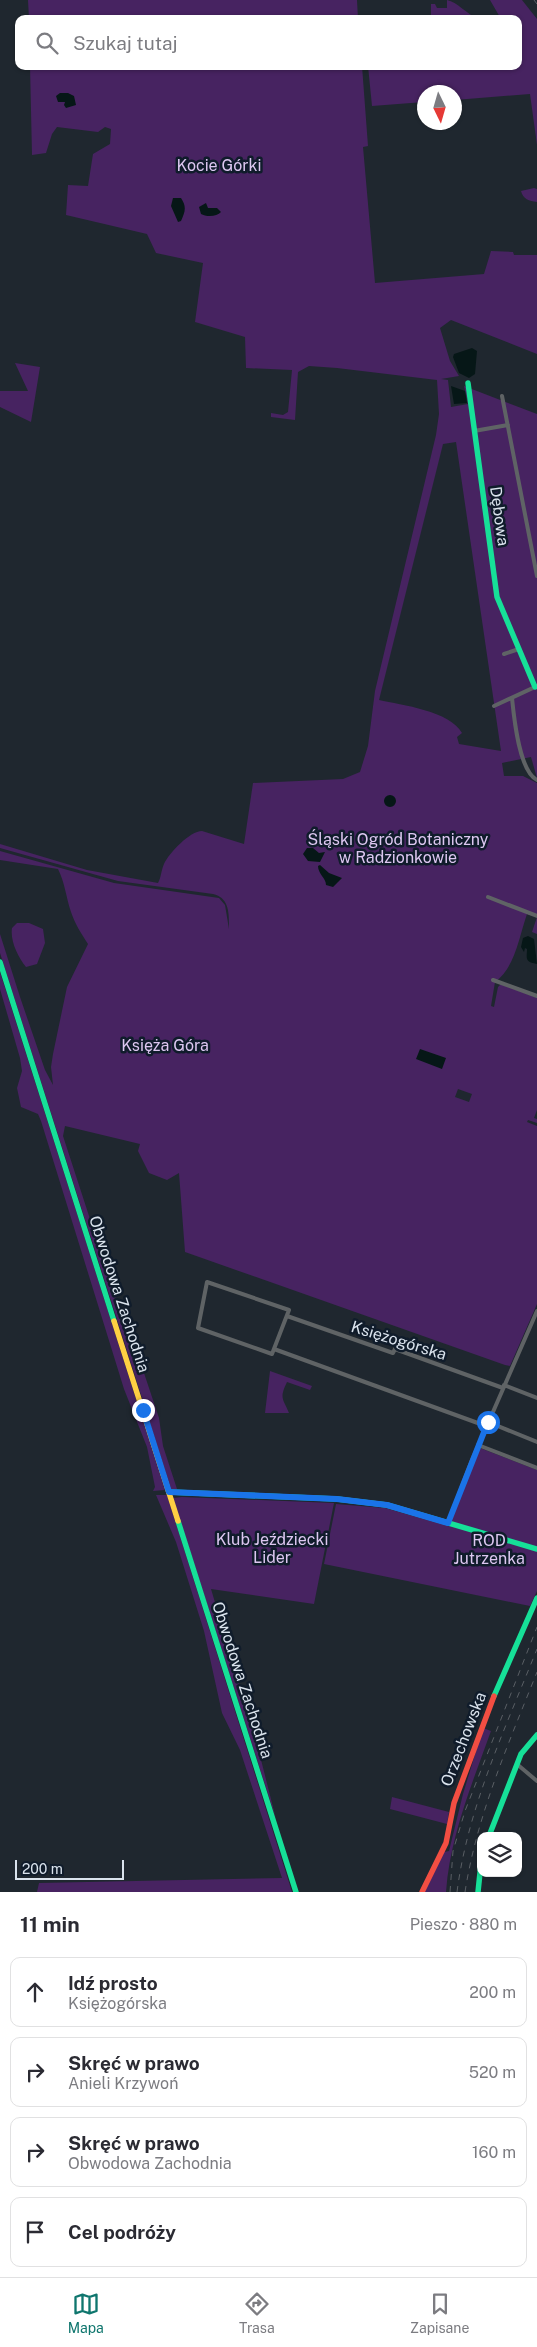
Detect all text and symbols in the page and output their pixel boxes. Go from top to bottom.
search box [15,15,522,70]
icon: search [33,29,61,57]
text: Szukaj tutaj [73,32,178,54]
north arrow [417,85,462,130]
park label: Kocie Górki [177,156,261,175]
street label: Dębowa [486,485,513,547]
park label: Śląski Ogród Botaniczny w Radzionkowie [308,829,489,867]
park label: Księża Góra [121,1036,209,1055]
street label: Obwodowa Zachodnia [85,1213,154,1375]
street label: Księżogórska [349,1317,449,1364]
route end [132,1399,155,1422]
route start [477,1411,500,1434]
park label: Klub Jeździecki Lider [216,1530,328,1567]
park label: ROD Jutrzenka [453,1531,525,1568]
street label: Obwodowa Zachodnia [208,1599,277,1761]
street label: Orzechowska [437,1689,490,1789]
map controls [477,1832,522,1877]
button: layers [477,1832,522,1877]
scale bar [15,1857,124,1880]
text: 200 m [22,1861,63,1877]
text: 11 min [20,1912,80,1937]
text: Pieszo · 880 m [410,1915,517,1934]
text: Idź prosto [68,1972,158,1994]
icon: ahead [21,1978,49,2006]
text: 200 m [469,1983,516,2002]
text: Księżogórska [68,1994,167,2013]
text: Skręć w prawo [68,2052,200,2074]
icon: right [21,2058,49,2086]
text: 520 m [469,2063,516,2082]
text: Anieli Krzywoń [68,2074,178,2093]
text: Skręć w prawo [68,2132,200,2154]
icon: right [21,2138,49,2166]
text: 160 m [472,2143,516,2162]
text: Obwodowa Zachodnia [68,2154,232,2173]
icon: arrive [21,2218,49,2246]
text: Cel podróży [68,2221,176,2243]
tab: Mapa [68,2290,104,2336]
tab: Trasa [239,2290,275,2336]
tab: Zapisane [410,2290,469,2336]

